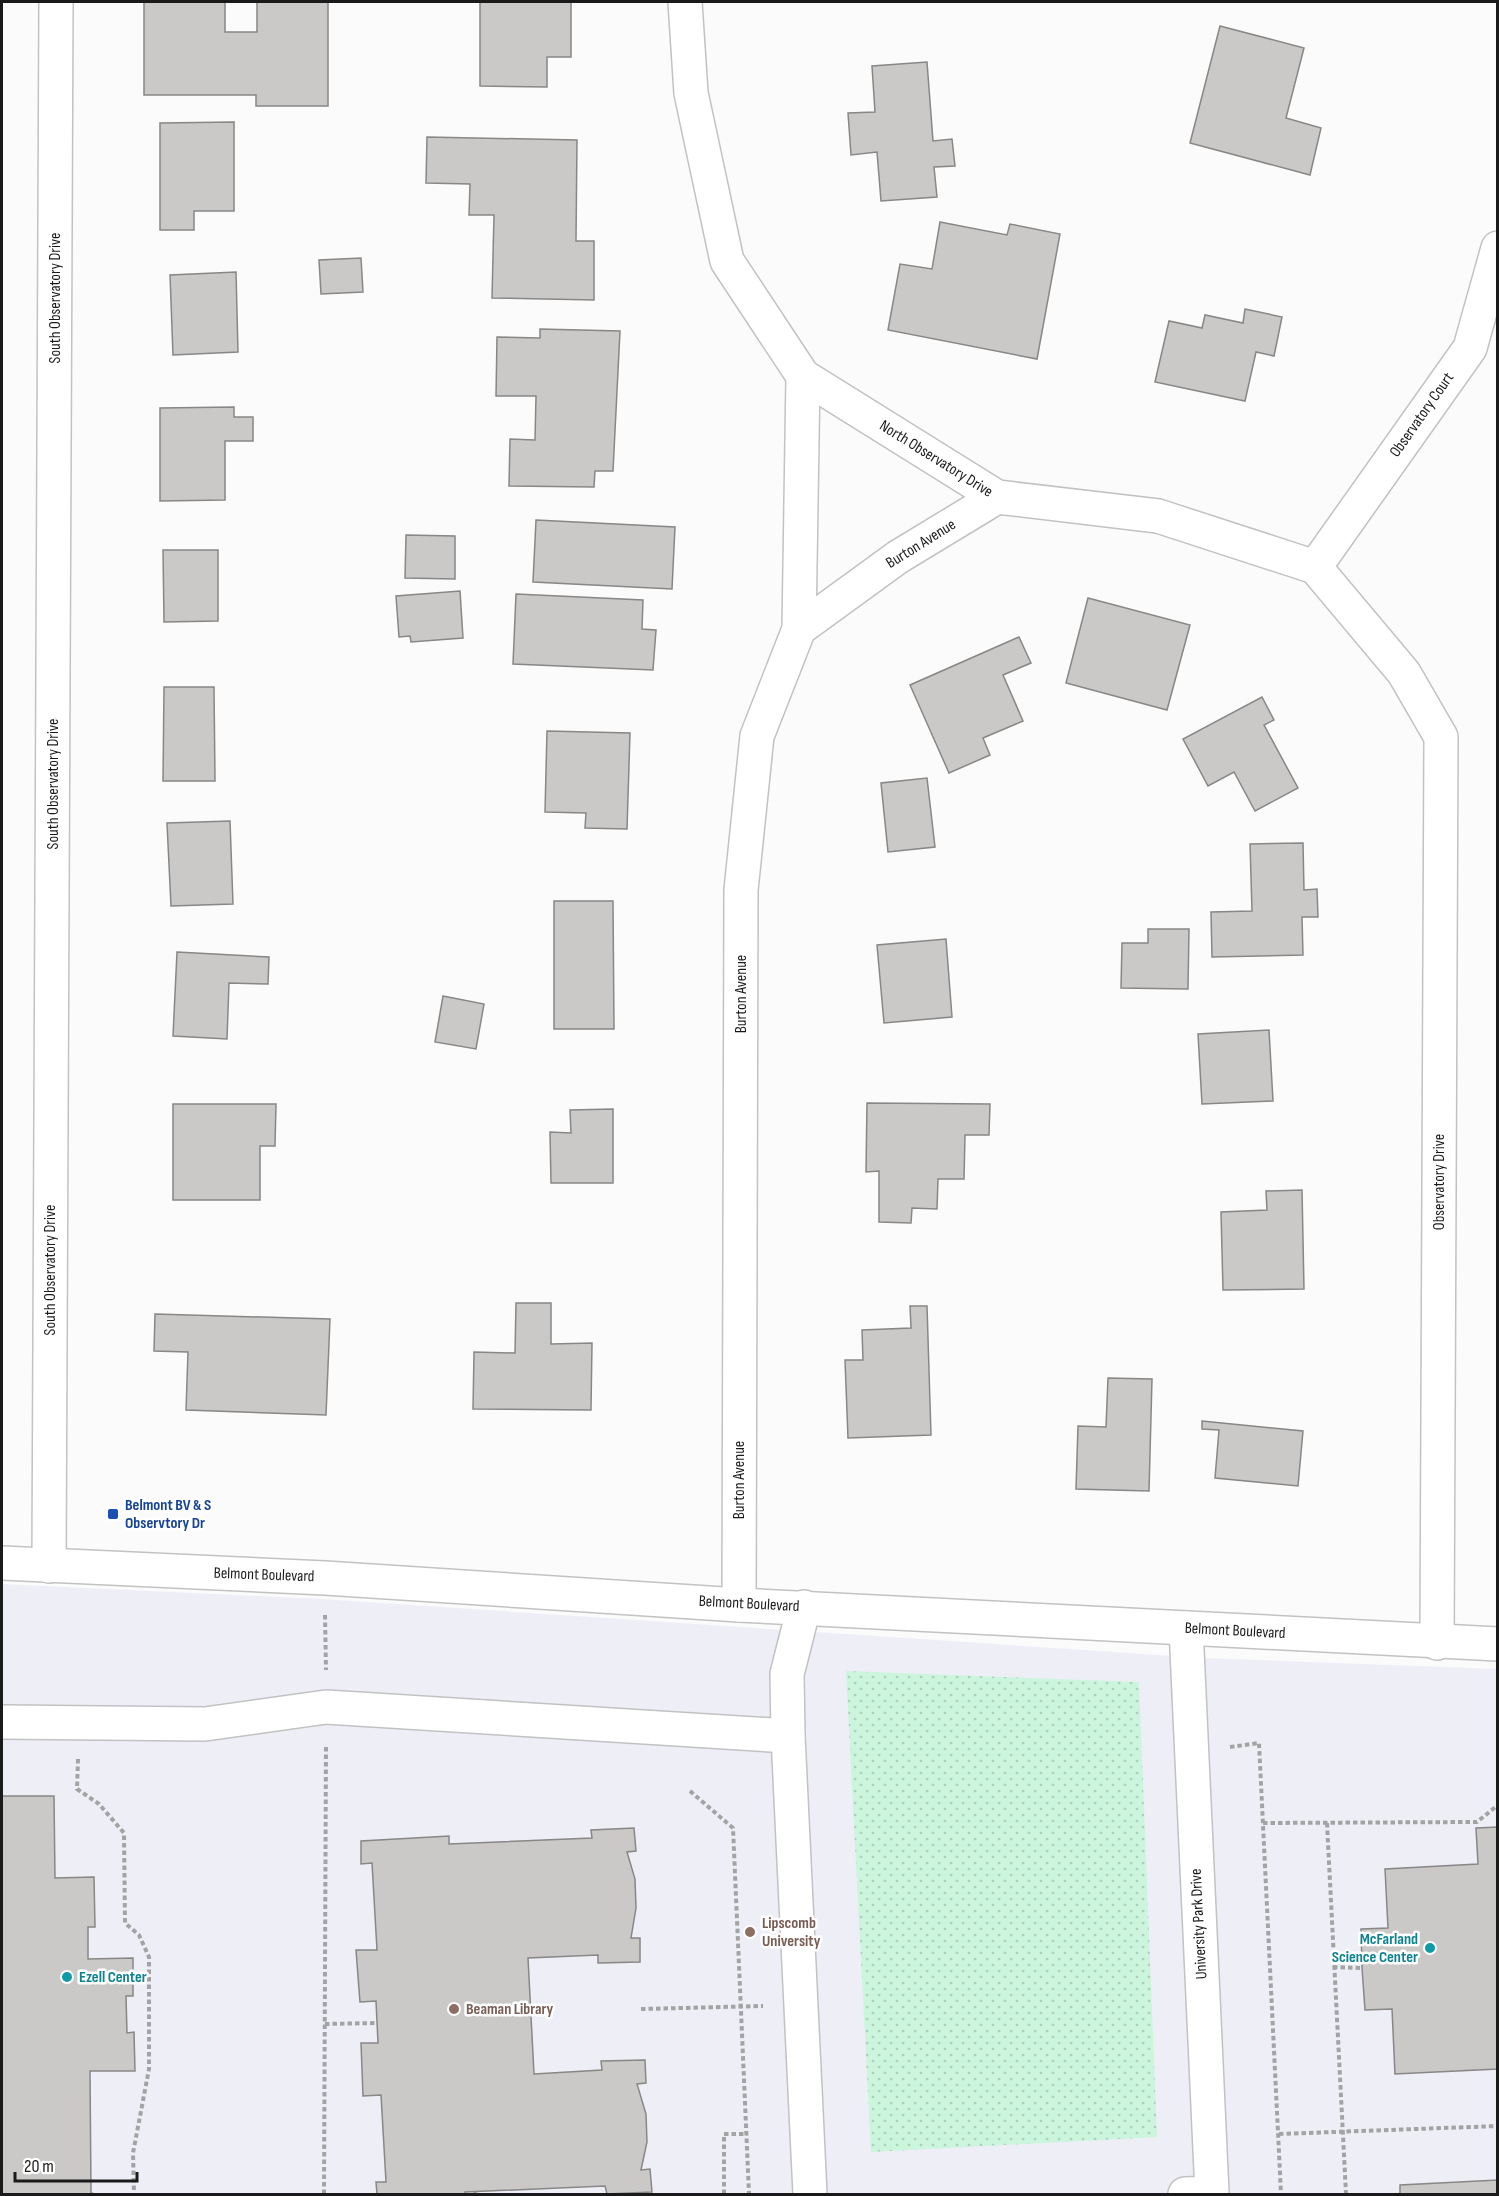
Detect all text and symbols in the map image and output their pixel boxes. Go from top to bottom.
street label: South Observatory Drive [46,233,65,363]
street label: Observatory Court [1386,369,1458,461]
street label: North Observatory Drive [876,416,996,502]
street label: Burton Avenue [883,515,959,573]
street label: South Observatory Drive [44,719,63,849]
street label: Burton Avenue [732,955,751,1033]
street label: Observatory Drive [1430,1134,1449,1230]
street label: South Observatory Drive [41,1205,60,1335]
street label: Burton Avenue [730,1441,749,1519]
place label: Belmont BV & S Observtory Dr [125,1496,211,1533]
marker: Belmont BV & S Observtory Dr [106,1507,120,1521]
street label: Belmont Boulevard [213,1564,315,1586]
street label: Belmont Boulevard [698,1592,800,1616]
street label: Belmont Boulevard [1184,1619,1286,1643]
street label: University Park Drive [1187,1868,1211,1980]
place label: Lipscomb University [762,1914,821,1951]
marker: Lipscomb University [743,1925,757,1939]
place label: McFarland Science Center [1332,1930,1418,1967]
marker: McFarland Science Center [1423,1941,1437,1955]
place label: Ezell Center [79,1968,147,1987]
marker: Ezell Center [60,1970,74,1984]
place label: Beaman Library [466,2000,554,2019]
marker: Beaman Library [447,2002,461,2016]
scale bar [15,2145,136,2183]
text: 20 m [24,2156,54,2177]

